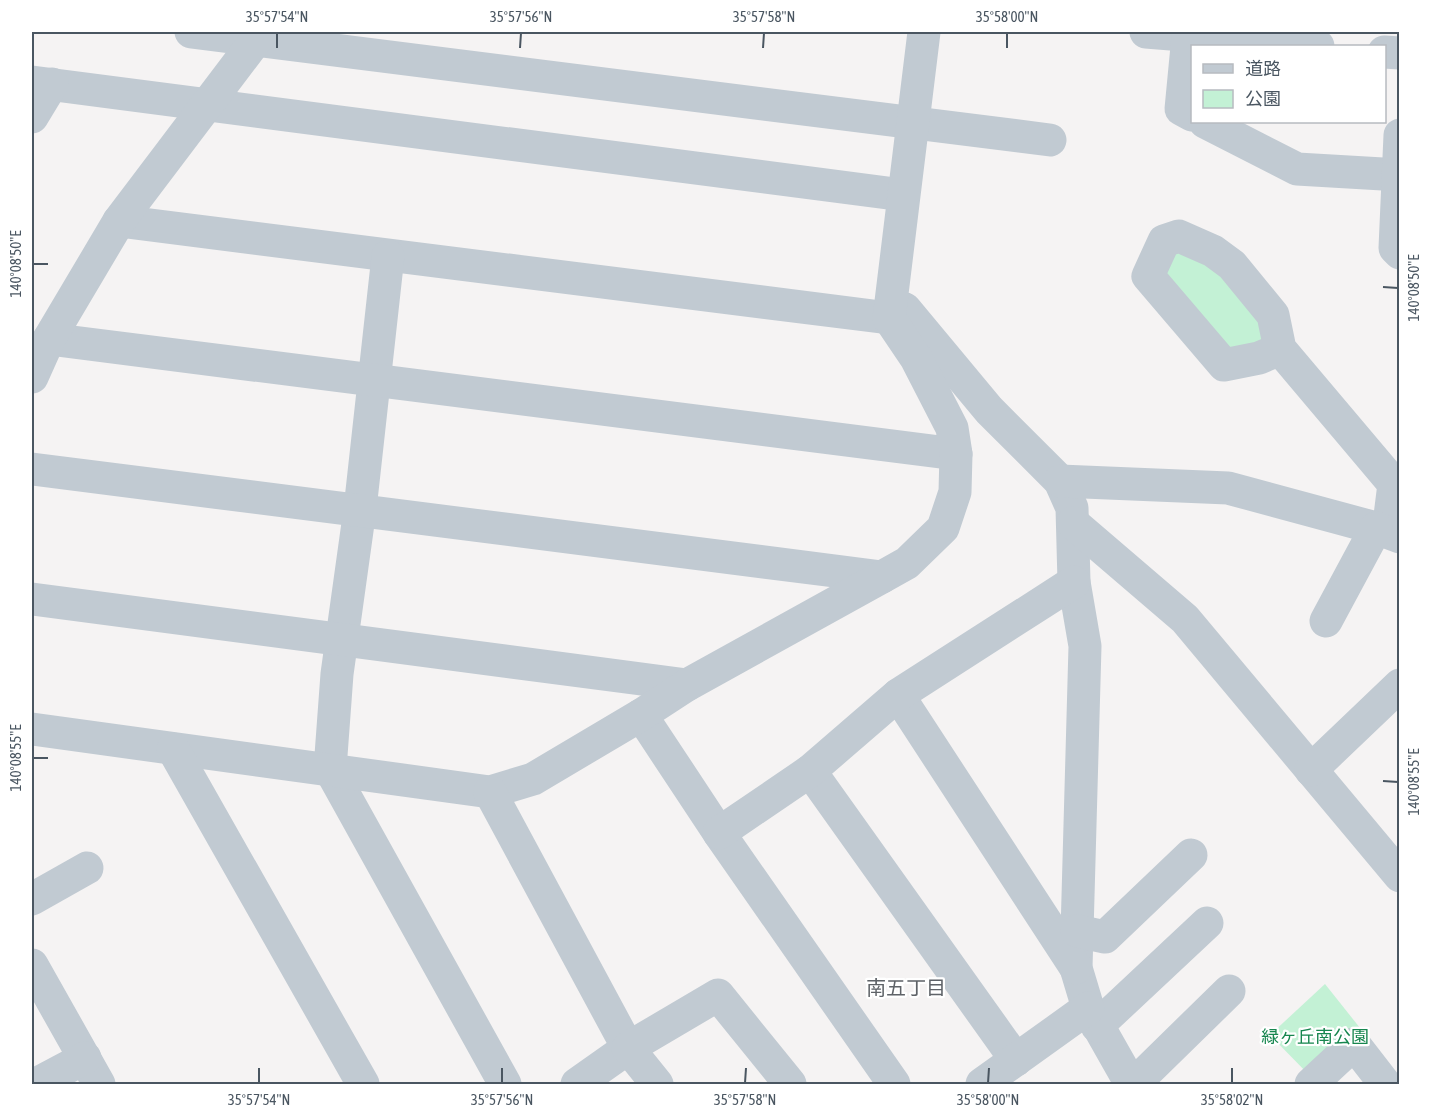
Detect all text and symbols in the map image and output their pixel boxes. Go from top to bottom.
text: 35°57'54"N [246,8,308,25]
text: 35°57'56"N [490,8,552,25]
text: 35°57'58"N [733,8,795,25]
text: 35°58'00"N [976,8,1038,25]
legend [1191,45,1386,123]
text: 道路 [1245,58,1281,79]
text: 公園 [1245,88,1281,109]
text: 140°08'50"E [7,230,24,298]
text: 140°08'50"E [1405,254,1422,322]
text: 140°08'55"E [7,724,24,792]
text: 140°08'55"E [1405,748,1422,816]
district label: 南五丁目 [866,976,946,999]
park label: 緑ヶ丘南公園 [1261,1026,1369,1047]
text: 35°57'54"N [228,1091,290,1108]
text: 35°57'56"N [471,1091,533,1108]
text: 35°57'58"N [714,1091,776,1108]
text: 35°58'00"N [957,1091,1019,1108]
text: 35°58'02"N [1201,1091,1263,1108]

